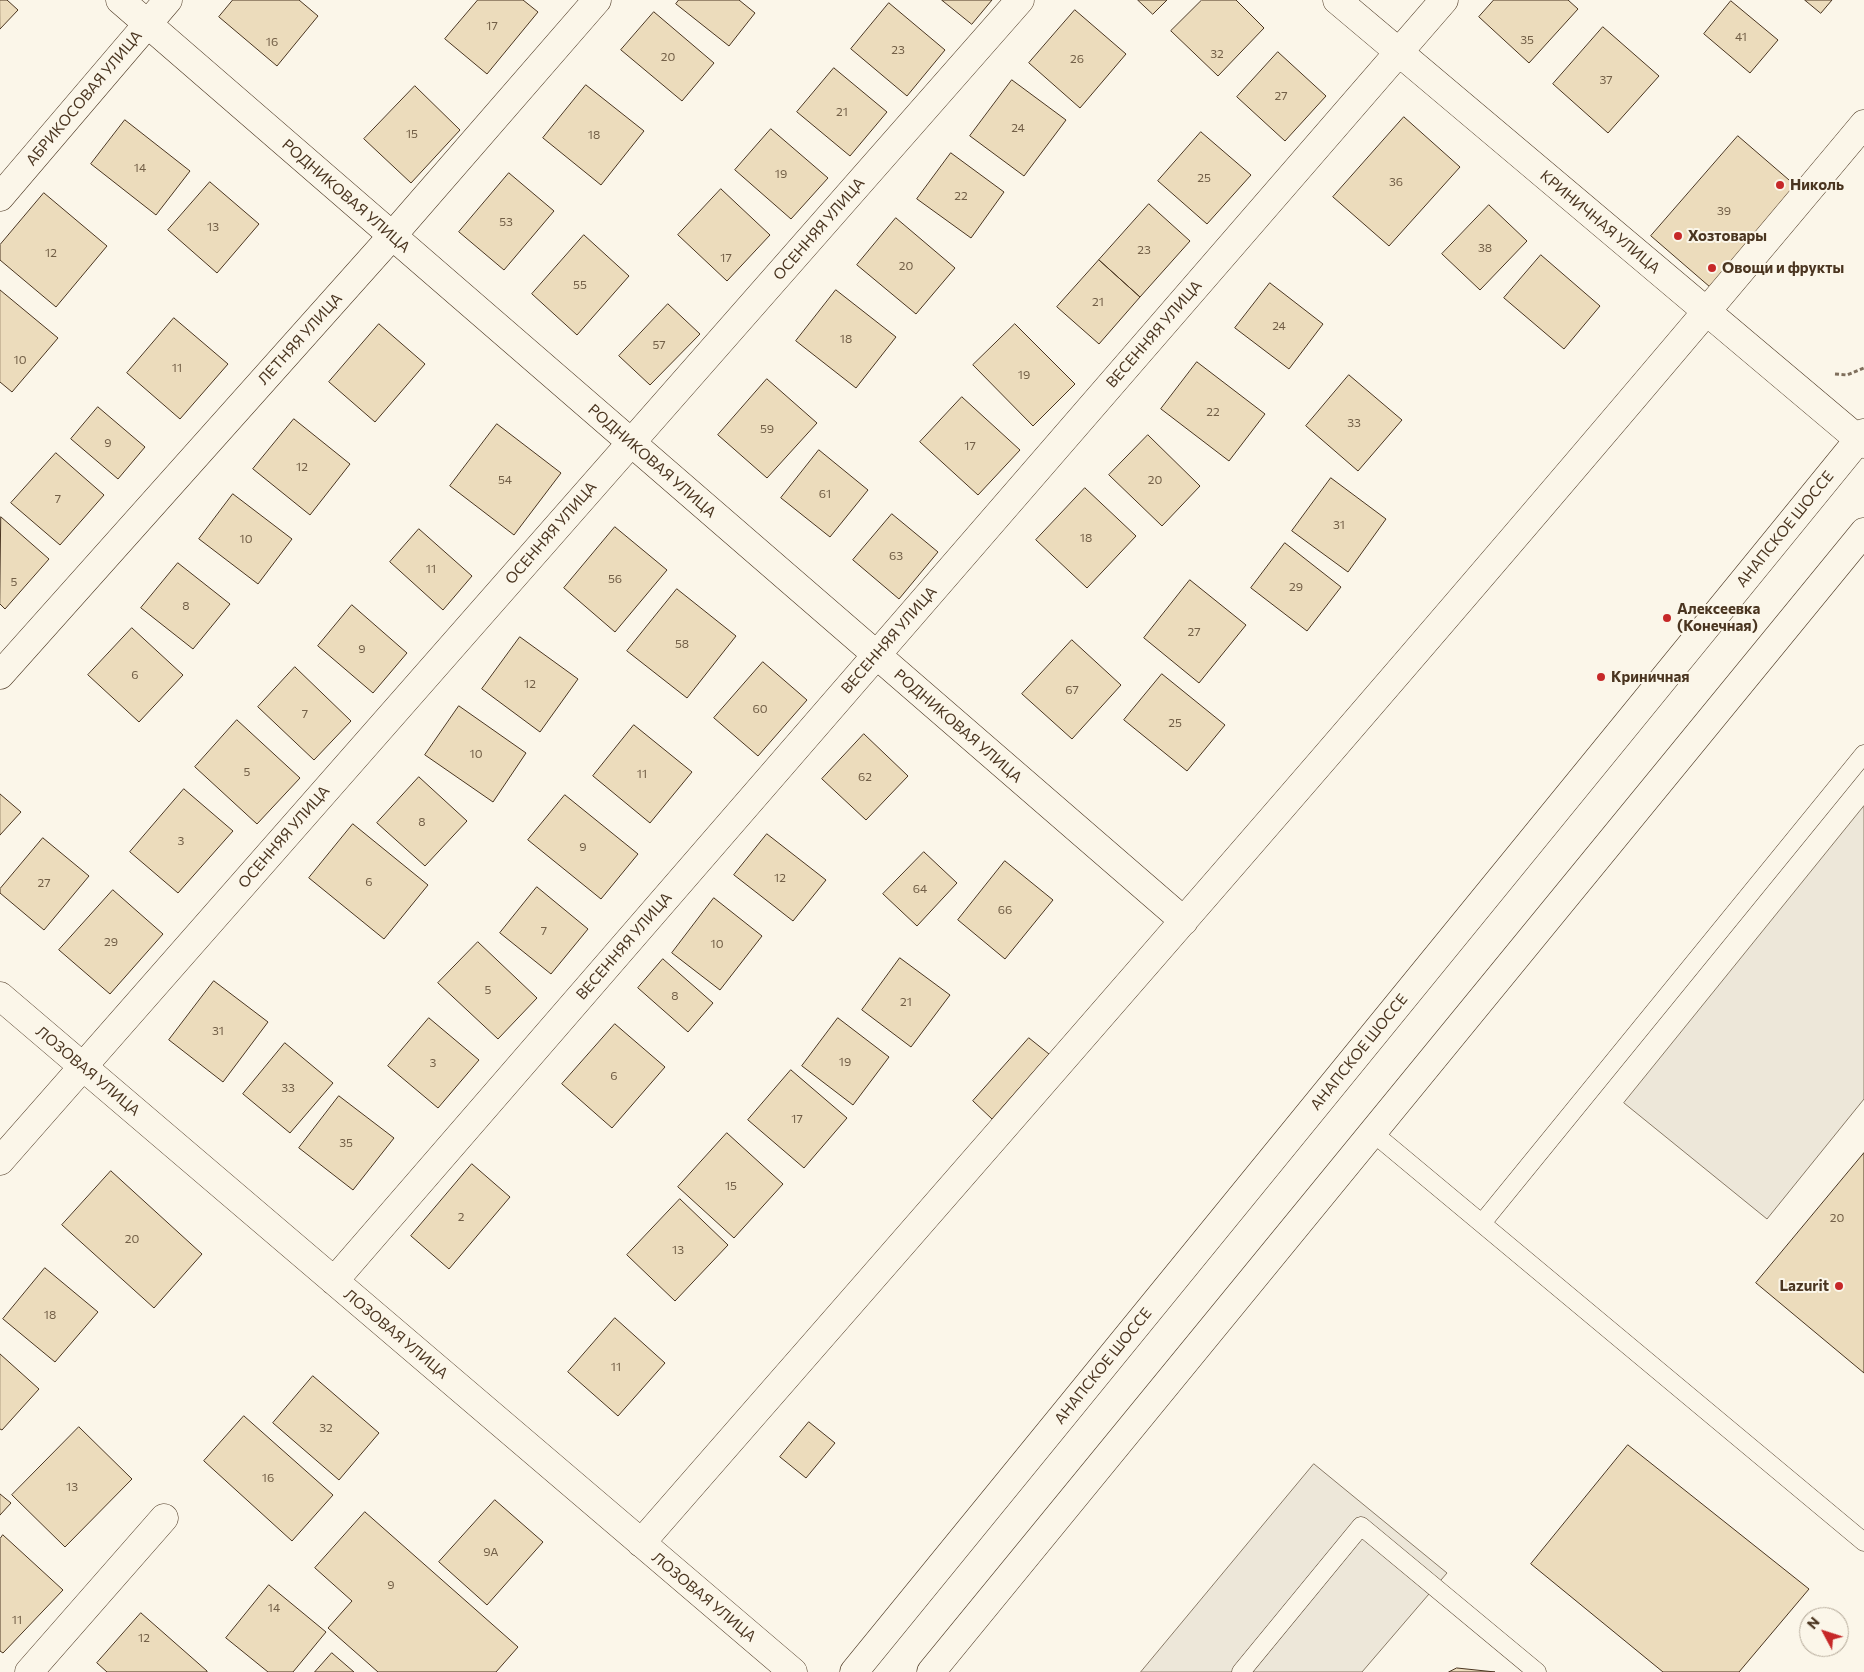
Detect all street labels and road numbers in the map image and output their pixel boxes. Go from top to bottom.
street label: АБРИКОСОВАЯ УЛИЦА [22,27,146,169]
street label: РОДНИКОВАЯ УЛИЦА [278,136,414,256]
street label: КРИНИЧНАЯ УЛИЦА [1536,167,1664,277]
street label: ОСЕННЯЯ УЛИЦА [770,174,868,284]
street label: ВЕСЕННЯЯ УЛИЦА [1102,277,1206,391]
street label: ЛЕТНЯЯ УЛИЦА [254,289,346,389]
street label: РОДНИКОВАЯ УЛИЦА [584,401,720,521]
street label: АНАПСКОЕ ШОССЕ [1733,467,1837,591]
street label: ОСЕННЯЯ УЛИЦА [502,478,600,588]
street label: ВЕСЕННЯЯ УЛИЦА [837,583,941,697]
street label: РОДНИКОВАЯ УЛИЦА [890,666,1026,786]
street label: ОСЕННЯЯ УЛИЦА [235,782,333,892]
street label: ВЕСЕННЯЯ УЛИЦА [572,889,676,1003]
street label: АНАПСКОЕ ШОССЕ [1307,990,1411,1114]
street label: ЛОЗОВАЯ УЛИЦА [32,1022,144,1120]
street label: ЛОЗОВАЯ УЛИЦА [340,1285,452,1383]
street label: АНАПСКОЕ ШОССЕ [1051,1304,1155,1428]
street label: ЛОЗОВАЯ УЛИЦА [648,1548,760,1646]

